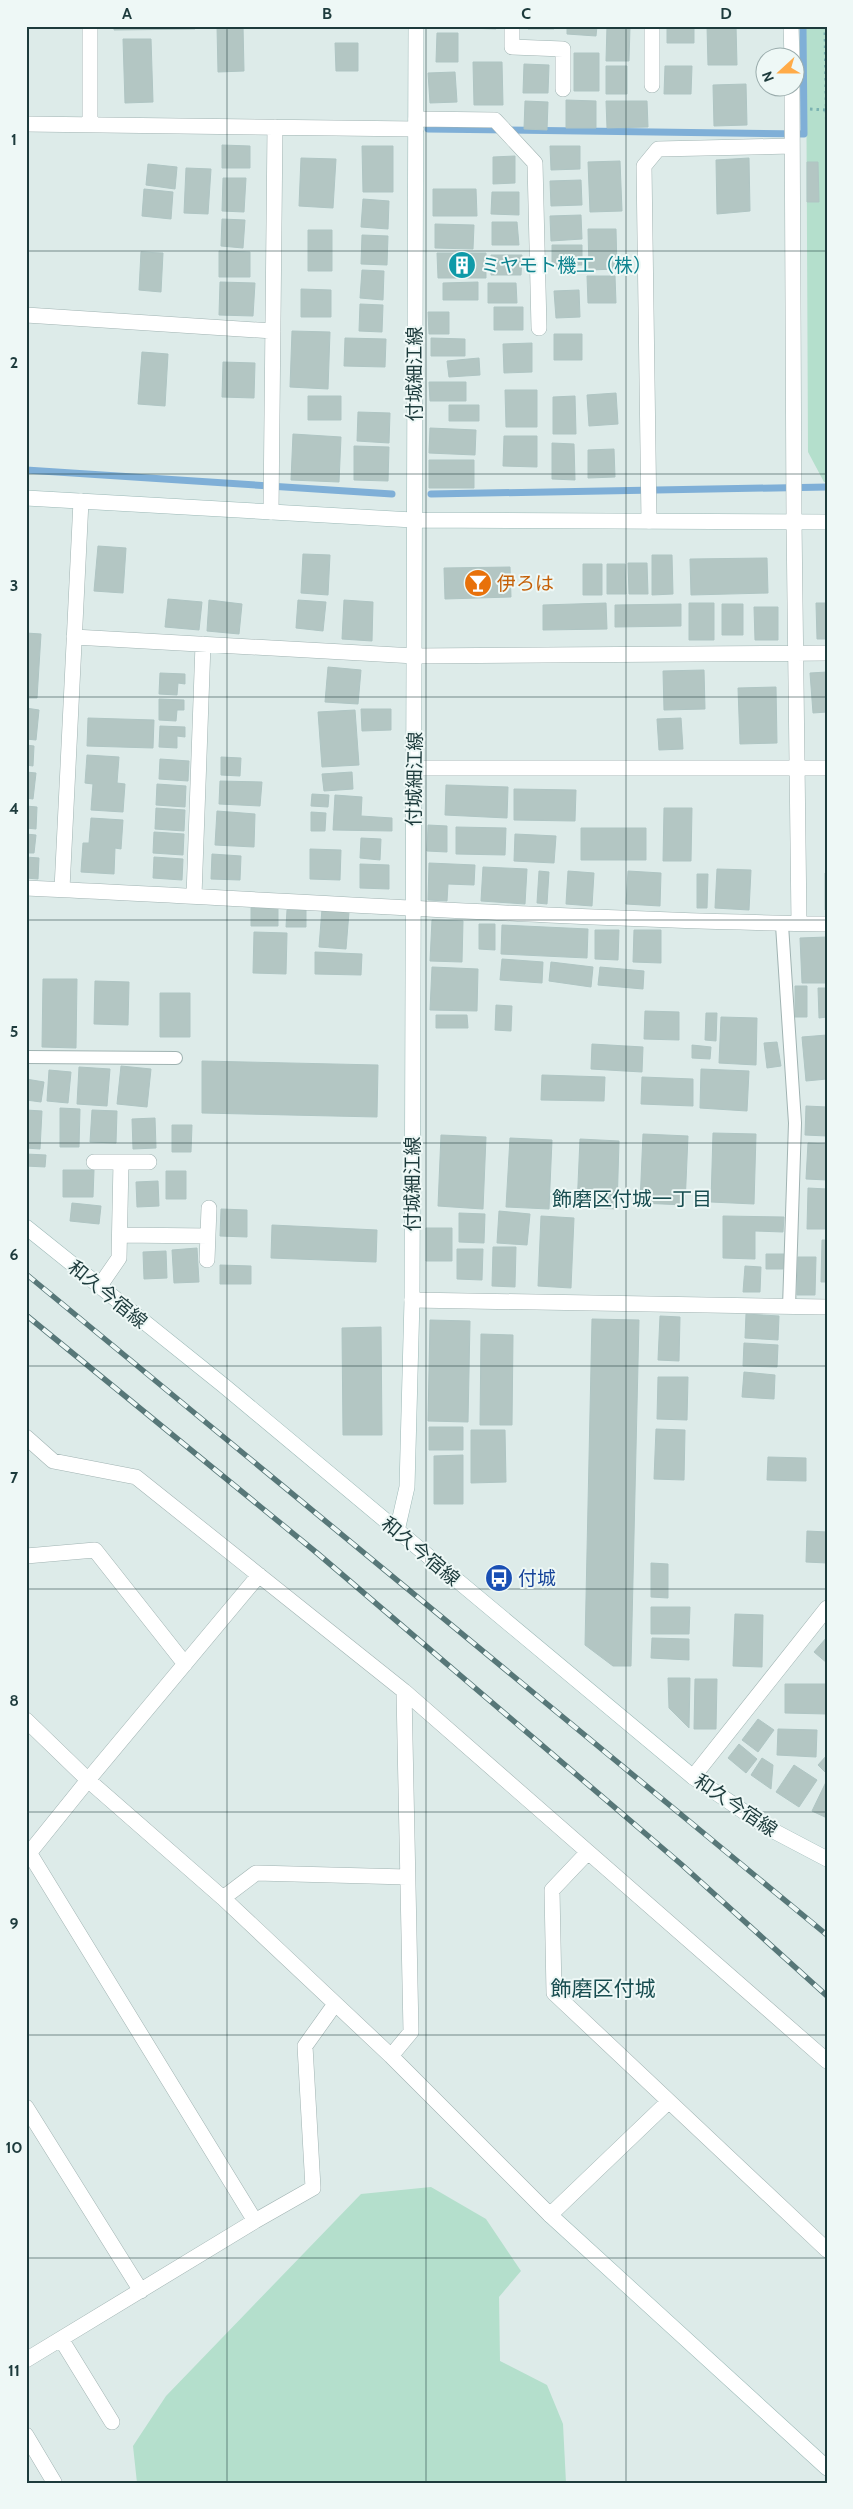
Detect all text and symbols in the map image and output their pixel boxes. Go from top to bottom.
text: A [122,4,132,23]
text: B [322,4,332,23]
text: C [521,4,531,23]
text: D [720,4,732,23]
north arrow [756,48,806,98]
text: N [758,69,778,85]
text: 1 [11,130,17,149]
building icon: ミヤモト機工（株） [447,250,477,280]
place label: ミヤモト機工（株） [481,254,652,277]
street label: 付城細江線 [403,326,426,422]
text: 2 [10,353,18,372]
bar icon: 伊ろは [463,568,493,598]
place label: 伊ろは [497,572,554,595]
text: 3 [10,576,18,595]
street label: 付城細江線 [402,731,427,827]
text: 4 [9,799,19,818]
text: 5 [10,1022,18,1041]
street label: 付城細江線 [401,1136,424,1232]
district label: 飾磨区付城一丁目 [552,1187,712,1211]
text: 6 [10,1245,19,1264]
street label: 和久今宿線 [64,1256,152,1333]
text: 7 [10,1468,19,1487]
street label: 和久今宿線 [377,1512,464,1591]
bus stop icon: 付城 [484,1563,514,1593]
place label: 付城 [518,1567,556,1590]
text: 8 [9,1691,19,1710]
street label: 和久今宿線 [690,1769,782,1842]
text: 9 [10,1914,19,1933]
district label: 飾磨区付城 [551,1976,656,2001]
text: 10 [5,2138,23,2157]
text: 11 [8,2361,20,2380]

